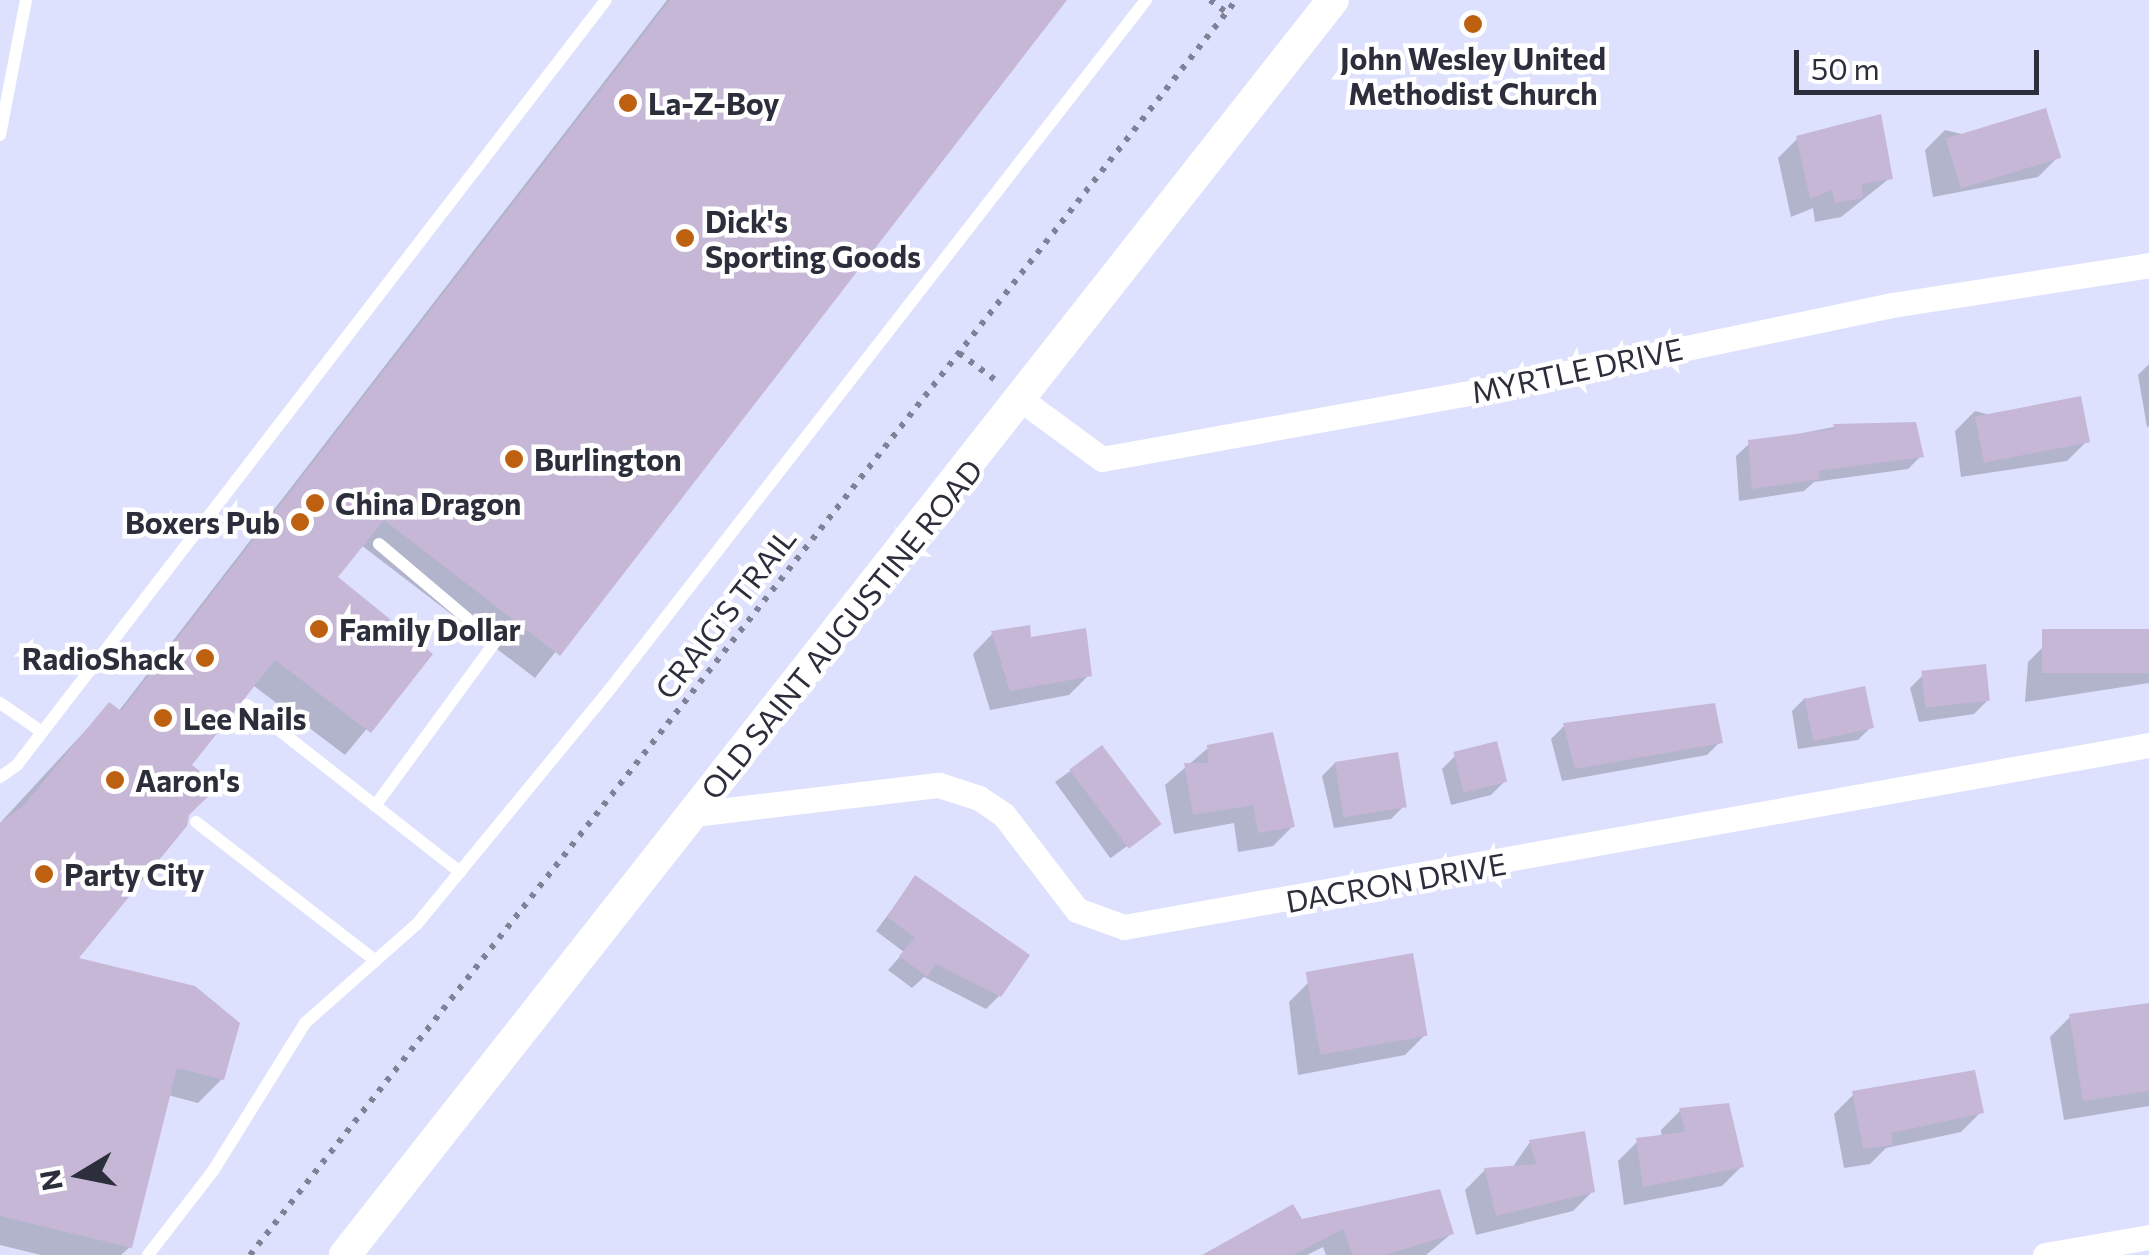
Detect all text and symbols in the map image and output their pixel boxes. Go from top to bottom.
marker: John Wesley United Methodist Church [1462,13,1484,35]
scale bar [1799,30,2044,92]
place label: John Wesley United Methodist Church [1340,40,1606,110]
text: 50 m [1811,49,1880,86]
place label: La-Z-Boy [648,85,780,121]
marker: La-Z-Boy [617,92,639,114]
place label: Dick's Sporting Goods [705,203,921,274]
marker: Dick's Sporting Goods [674,227,696,249]
street label: MYRTLE DRIVE [1468,330,1686,410]
place label: Burlington [534,441,682,477]
marker: Burlington [503,448,525,470]
street label: OLD SAINT AUGUSTINE ROAD [693,452,989,806]
place label: China Dragon [335,485,521,521]
marker: China Dragon [304,492,326,514]
place label: Boxers Pub [125,504,280,540]
marker: Boxers Pub [289,511,311,533]
street label: CRAIG'S TRAIL [647,520,803,706]
place label: Family Dollar [339,611,521,647]
marker: Family Dollar [308,618,330,640]
place label: RadioShack [22,640,185,676]
marker: RadioShack [194,647,216,669]
place label: Lee Nails [183,700,307,736]
marker: Lee Nails [152,707,174,729]
place label: Aaron's [135,762,240,798]
marker: Aaron's [104,769,126,791]
street label: DACRON DRIVE [1283,845,1509,919]
place label: Party City [64,856,205,892]
marker: Party City [33,863,55,885]
north arrow [30,1125,130,1225]
text: N [32,1167,69,1194]

